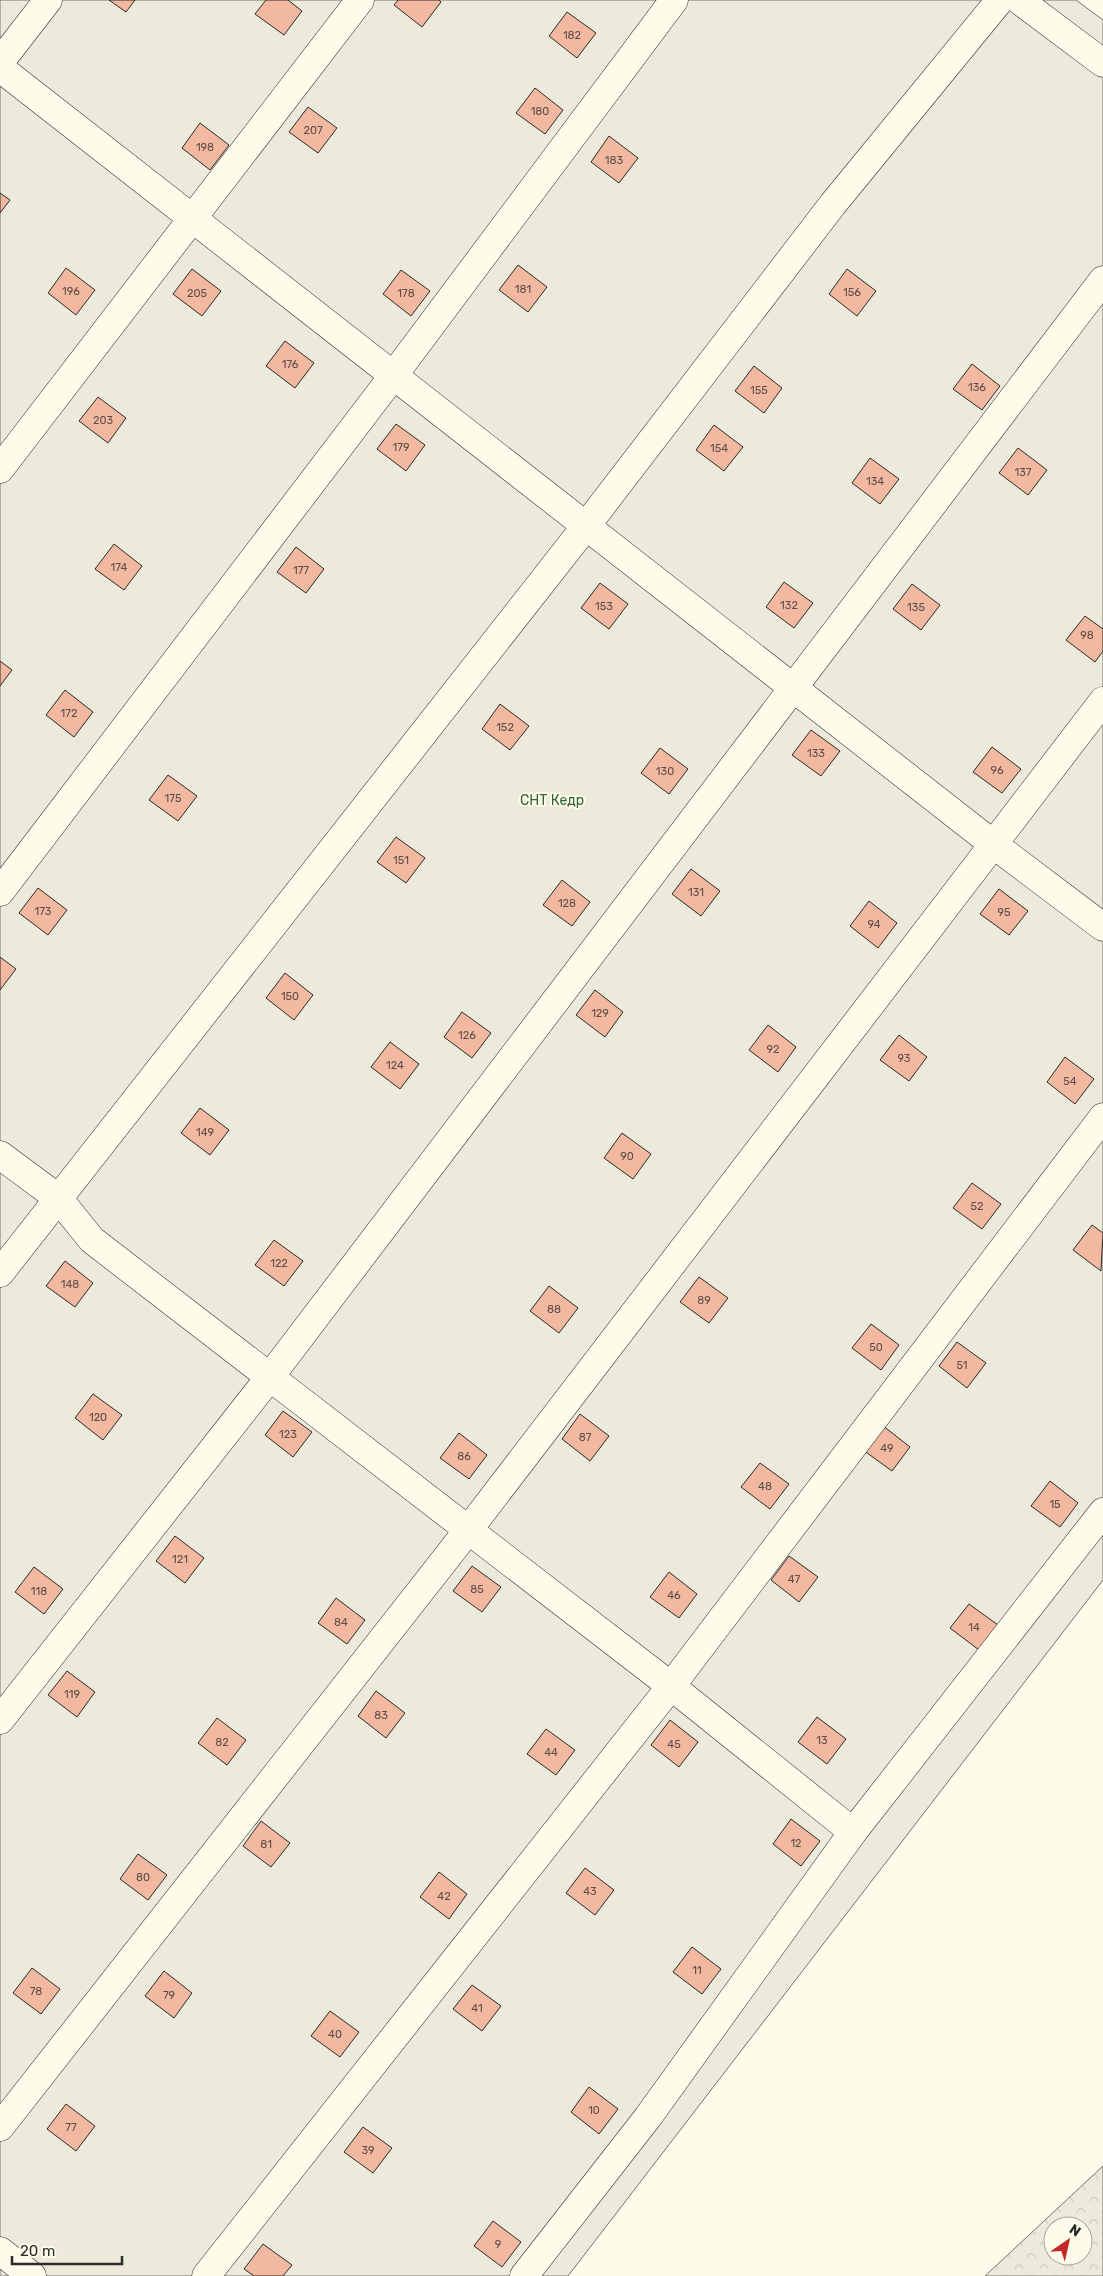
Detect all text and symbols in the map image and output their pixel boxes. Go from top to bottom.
house number: 182 [563,29,581,42]
house number: 180 [531,105,549,118]
house number: 207 [303,124,323,137]
house number: 198 [196,141,214,154]
house number: 183 [605,154,624,167]
house number: 181 [515,283,531,296]
house number: 196 [62,285,80,298]
house number: 156 [843,286,861,299]
house number: 205 [187,287,207,300]
house number: 178 [397,287,415,300]
house number: 176 [282,358,299,371]
house number: 136 [968,381,986,394]
house number: 155 [750,384,768,397]
house number: 203 [93,414,113,427]
house number: 179 [393,441,409,454]
house number: 154 [710,442,728,455]
house number: 137 [1015,466,1032,479]
house number: 134 [866,475,884,488]
house number: 174 [111,561,128,574]
house number: 177 [293,564,309,577]
house number: 132 [780,599,798,612]
house number: 153 [595,600,613,613]
house number: 135 [907,601,925,614]
house number: 98 [1080,629,1094,642]
house number: 172 [61,707,77,720]
house number: 152 [496,721,514,734]
house number: 133 [807,747,825,760]
house number: 96 [990,764,1004,777]
house number: 130 [656,765,674,778]
house number: 175 [165,792,182,805]
park label: СНТ Кедр [520,792,584,809]
house number: 151 [393,854,409,867]
house number: 131 [688,886,704,899]
house number: 128 [558,897,576,910]
house number: 173 [35,905,52,918]
house number: 95 [997,906,1011,919]
house number: 94 [867,918,881,931]
house number: 150 [281,990,299,1003]
house number: 129 [591,1007,609,1020]
house number: 126 [458,1029,476,1042]
house number: 92 [767,1043,779,1056]
house number: 93 [898,1052,911,1065]
house number: 124 [386,1059,404,1072]
house number: 54 [1063,1075,1077,1088]
house number: 149 [196,1126,214,1139]
house number: 90 [620,1150,634,1163]
house number: 52 [971,1200,984,1213]
house number: 122 [270,1257,288,1270]
house number: 148 [61,1278,79,1291]
house number: 89 [697,1294,711,1307]
house number: 88 [547,1303,561,1316]
house number: 50 [869,1341,883,1354]
house number: 51 [956,1359,968,1372]
house number: 120 [89,1411,107,1424]
house number: 123 [279,1428,297,1441]
house number: 87 [579,1431,592,1444]
house number: 49 [880,1442,894,1455]
house number: 86 [457,1450,471,1463]
house number: 48 [758,1480,772,1493]
house number: 15 [1049,1498,1061,1511]
house number: 121 [172,1553,188,1566]
house number: 47 [788,1573,800,1586]
house number: 85 [470,1583,484,1596]
house number: 118 [31,1585,47,1598]
house number: 46 [667,1589,681,1602]
house number: 84 [334,1616,348,1629]
house number: 14 [968,1621,980,1634]
house number: 119 [64,1688,80,1701]
house number: 83 [374,1709,388,1722]
house number: 13 [816,1734,828,1747]
house number: 82 [215,1736,229,1749]
house number: 45 [667,1738,681,1751]
house number: 44 [544,1746,558,1759]
house number: 12 [790,1837,802,1850]
house number: 81 [260,1838,272,1851]
house number: 80 [136,1871,150,1884]
house number: 43 [583,1885,597,1898]
house number: 42 [437,1890,451,1903]
house number: 11 [692,1964,702,1977]
house number: 78 [30,1985,42,1998]
house number: 79 [163,1989,175,2002]
house number: 41 [471,2002,483,2015]
house number: 40 [328,2028,342,2041]
house number: 10 [588,2104,600,2117]
house number: 77 [65,2121,77,2134]
house number: 39 [361,2144,375,2157]
north arrow [1043,2216,1093,2266]
text: N [1066,2221,1084,2241]
scale bar [12,2234,122,2266]
house number: 9 [495,2238,501,2251]
text: 20 m [20,2242,55,2260]

